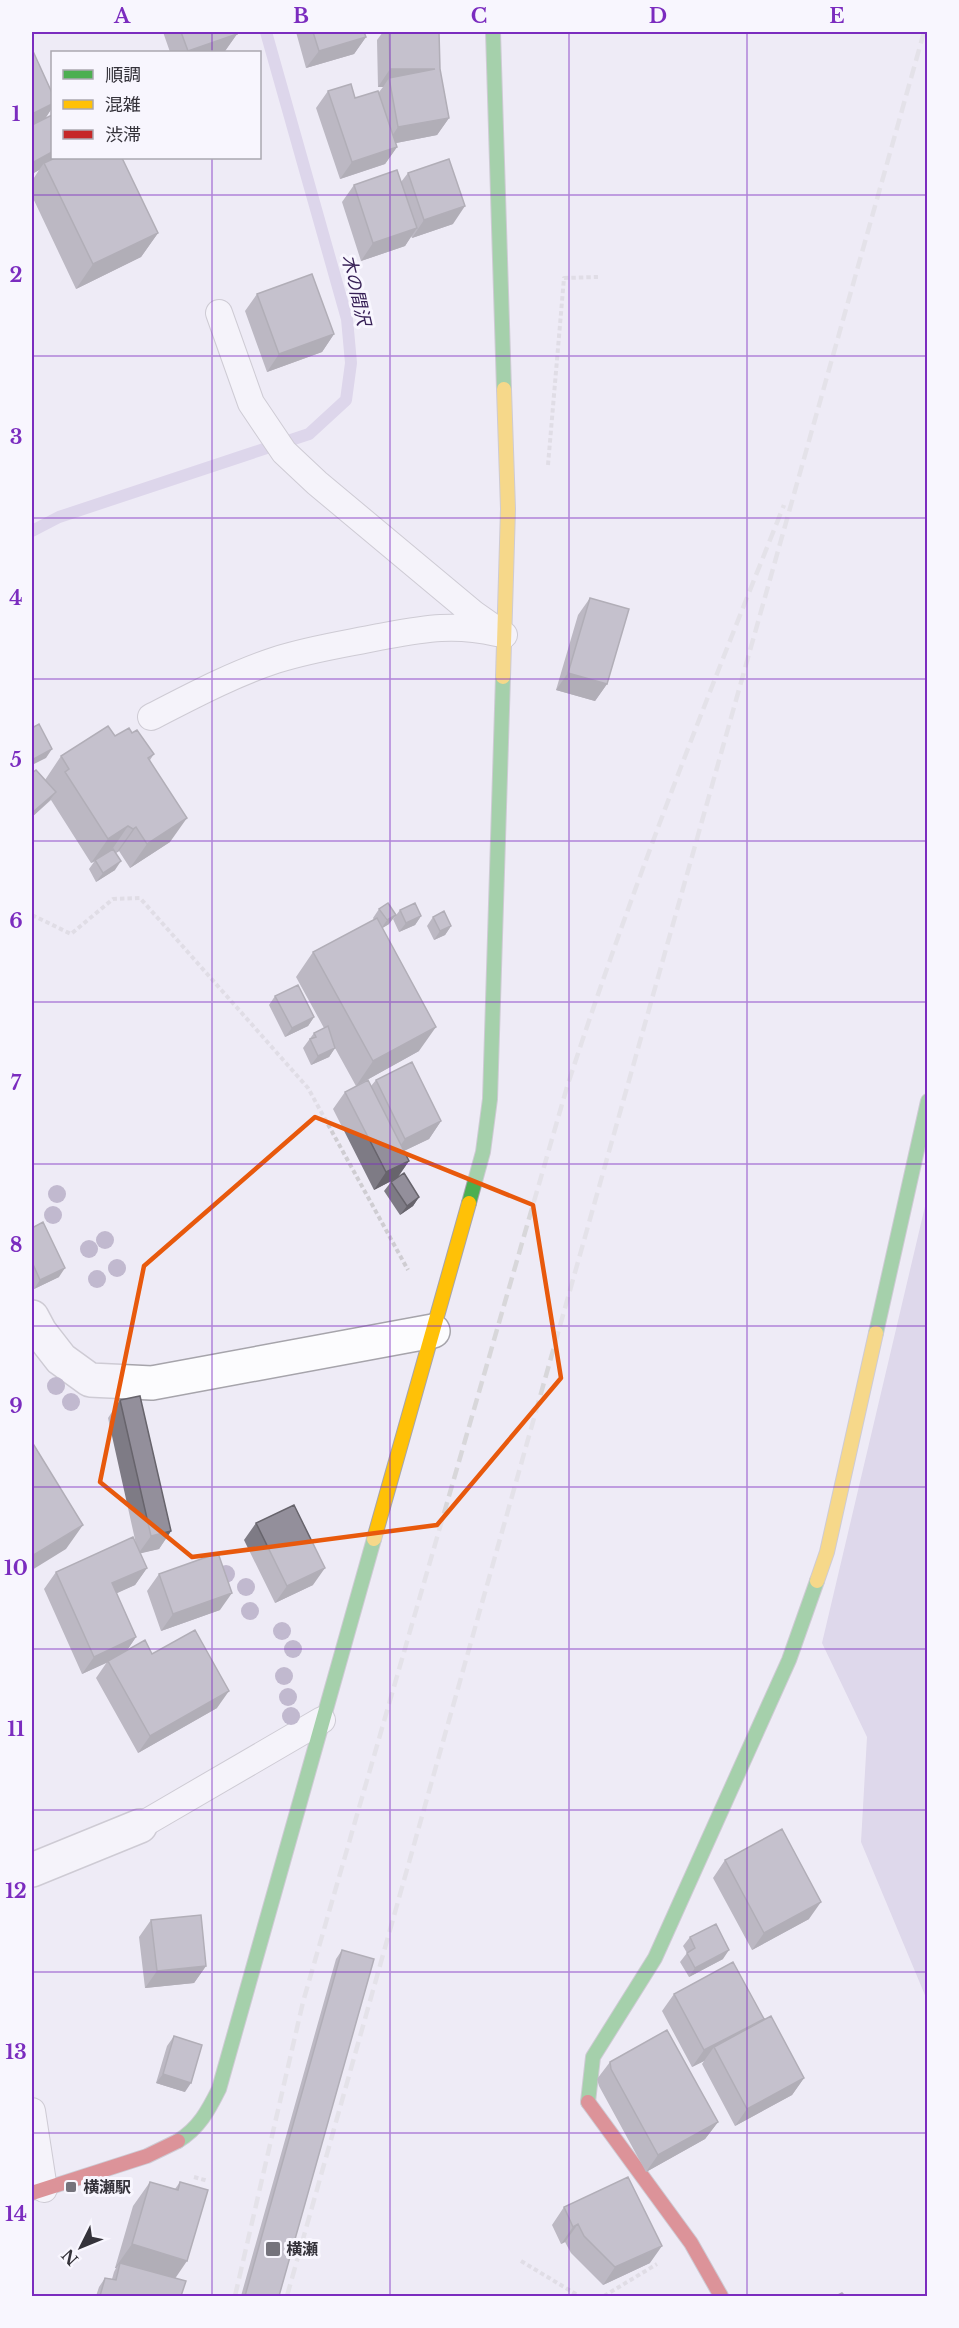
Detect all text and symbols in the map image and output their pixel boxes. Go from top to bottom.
text: A [113,4,131,28]
text: B [293,4,309,28]
text: C [471,4,487,28]
text: D [649,4,667,28]
text: E [829,4,845,28]
legend [51,51,261,159]
text: 順調 [105,64,141,86]
text: 混雑 [105,94,141,116]
text: 1 [12,102,21,126]
text: 渋滞 [105,124,141,146]
water label: 木の間沢 [337,252,375,330]
text: 2 [9,263,23,287]
text: 3 [10,425,22,449]
text: 4 [9,586,23,610]
text: 5 [10,748,22,772]
text: 6 [9,909,23,933]
text: 7 [11,1071,22,1095]
text: 8 [10,1233,22,1257]
text: 9 [9,1394,23,1418]
text: 10 [4,1556,28,1580]
text: 11 [7,1717,25,1741]
text: 12 [5,1879,27,1903]
text: 13 [5,2040,27,2064]
place label: 横瀬駅 [83,2177,131,2197]
marker: 横瀬駅 [64,2180,78,2194]
text: 14 [5,2202,27,2226]
north arrow [51,2217,111,2277]
place label: 横瀬 [286,2239,318,2259]
marker: 横瀬 [264,2240,282,2258]
text: N [58,2245,82,2270]

